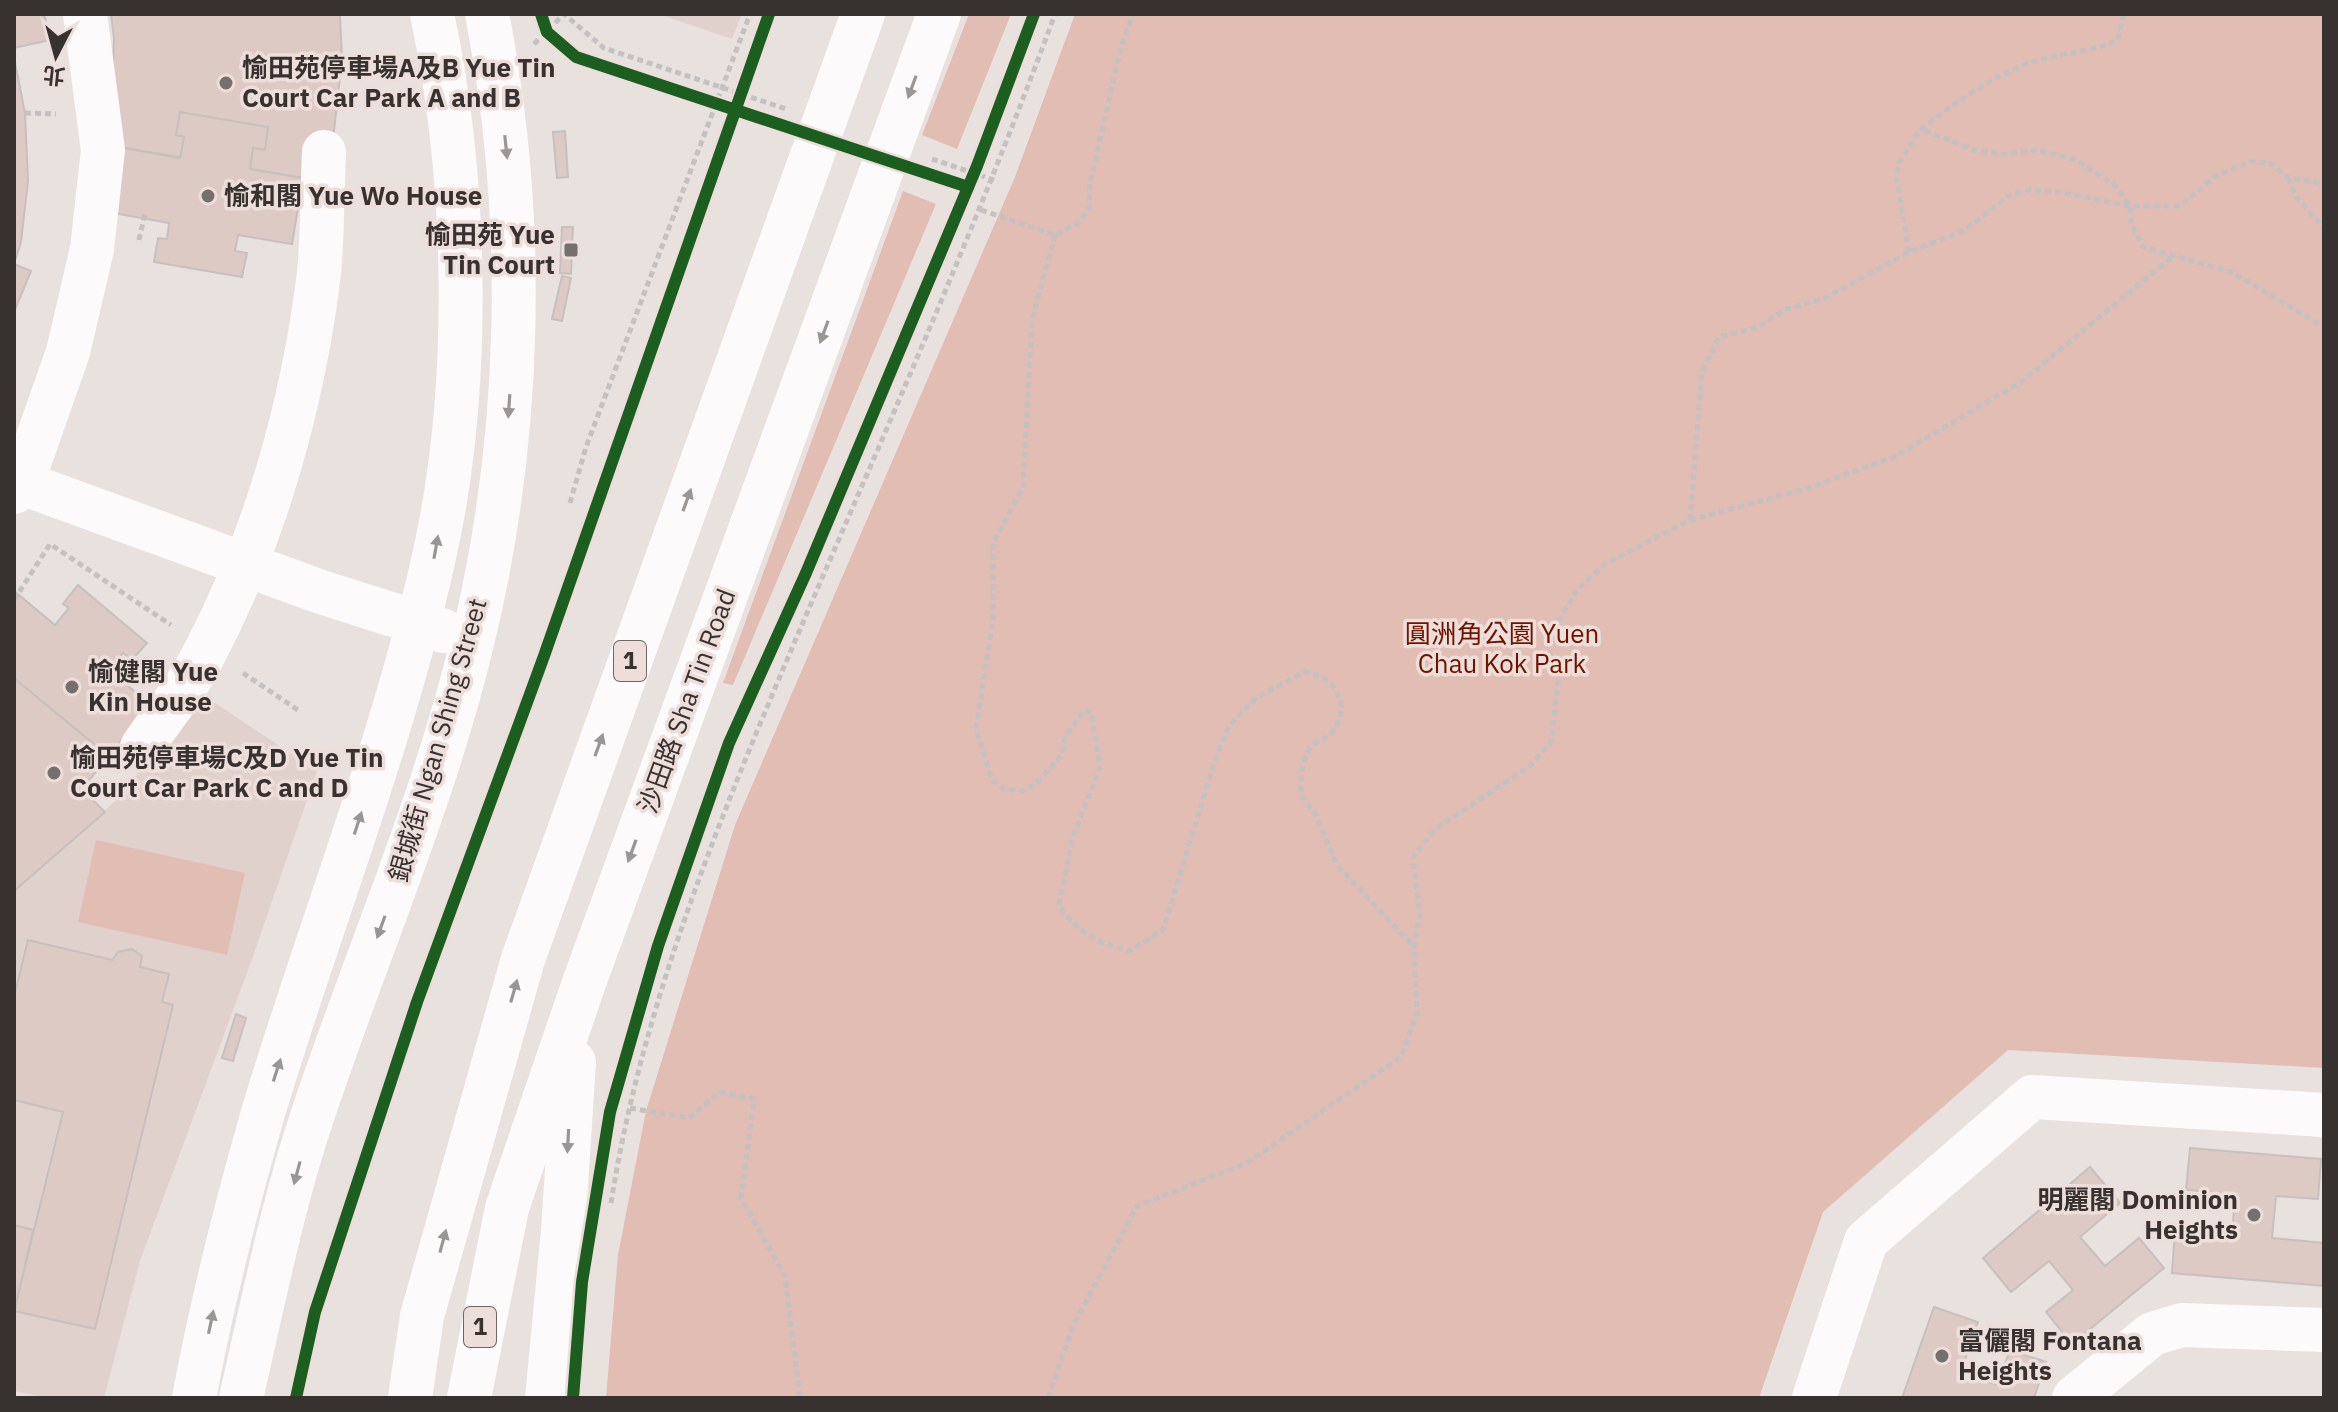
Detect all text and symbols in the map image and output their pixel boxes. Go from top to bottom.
north arrow [16,16,96,96]
place label: 愉田苑停車場A及B Yue Tin Court Car Park A and B [242,50,555,114]
text: 北 [41,61,66,92]
marker: 愉田苑停車場A及B Yue Tin Court Car Park A and B [217,74,235,92]
one-way arrow [906,75,918,99]
one-way arrow [500,134,513,159]
place label: 愉和閣 Yue Wo House [224,178,482,212]
marker: 愉和閣 Yue Wo House [199,187,217,205]
place label: 愉田苑 Yue Tin Court [425,217,555,281]
marker: 愉田苑 Yue Tin Court [562,241,580,259]
one-way arrow [817,320,829,344]
one-way arrow [502,394,515,419]
one-way arrow [681,488,694,512]
one-way arrow [430,534,442,559]
street label: 沙田路 Sha Tin Road [630,584,742,817]
street label: 銀城街 Ngan Shing Street [380,594,494,885]
park label: 圓洲角公園 Yuen Chau Kok Park [1405,616,1599,680]
road number: 1 [614,641,646,681]
place label: 愉健閣 Yue Kin House [88,654,218,718]
marker: 愉健閣 Yue Kin House [63,678,81,696]
one-way arrow [594,733,606,757]
place label: 愉田苑停車場C及D Yue Tin Court Car Park C and D [70,740,383,804]
marker: 愉田苑停車場C及D Yue Tin Court Car Park C and D [45,764,63,782]
one-way arrow [352,811,364,835]
one-way arrow [625,839,638,863]
one-way arrow [374,916,386,940]
one-way arrow [508,978,521,1002]
one-way arrow [271,1058,284,1082]
one-way arrow [561,1129,574,1154]
one-way arrow [290,1161,302,1186]
place label: 明麗閣 Dominion Heights [2037,1182,2238,1246]
marker: 明麗閣 Dominion Heights [2245,1206,2263,1224]
one-way arrow [437,1228,449,1253]
road number: 1 [464,1307,496,1347]
one-way arrow [205,1309,218,1334]
place label: 富儷閣 Fontana Heights [1958,1323,2142,1387]
marker: 富儷閣 Fontana Heights [1933,1347,1951,1365]

